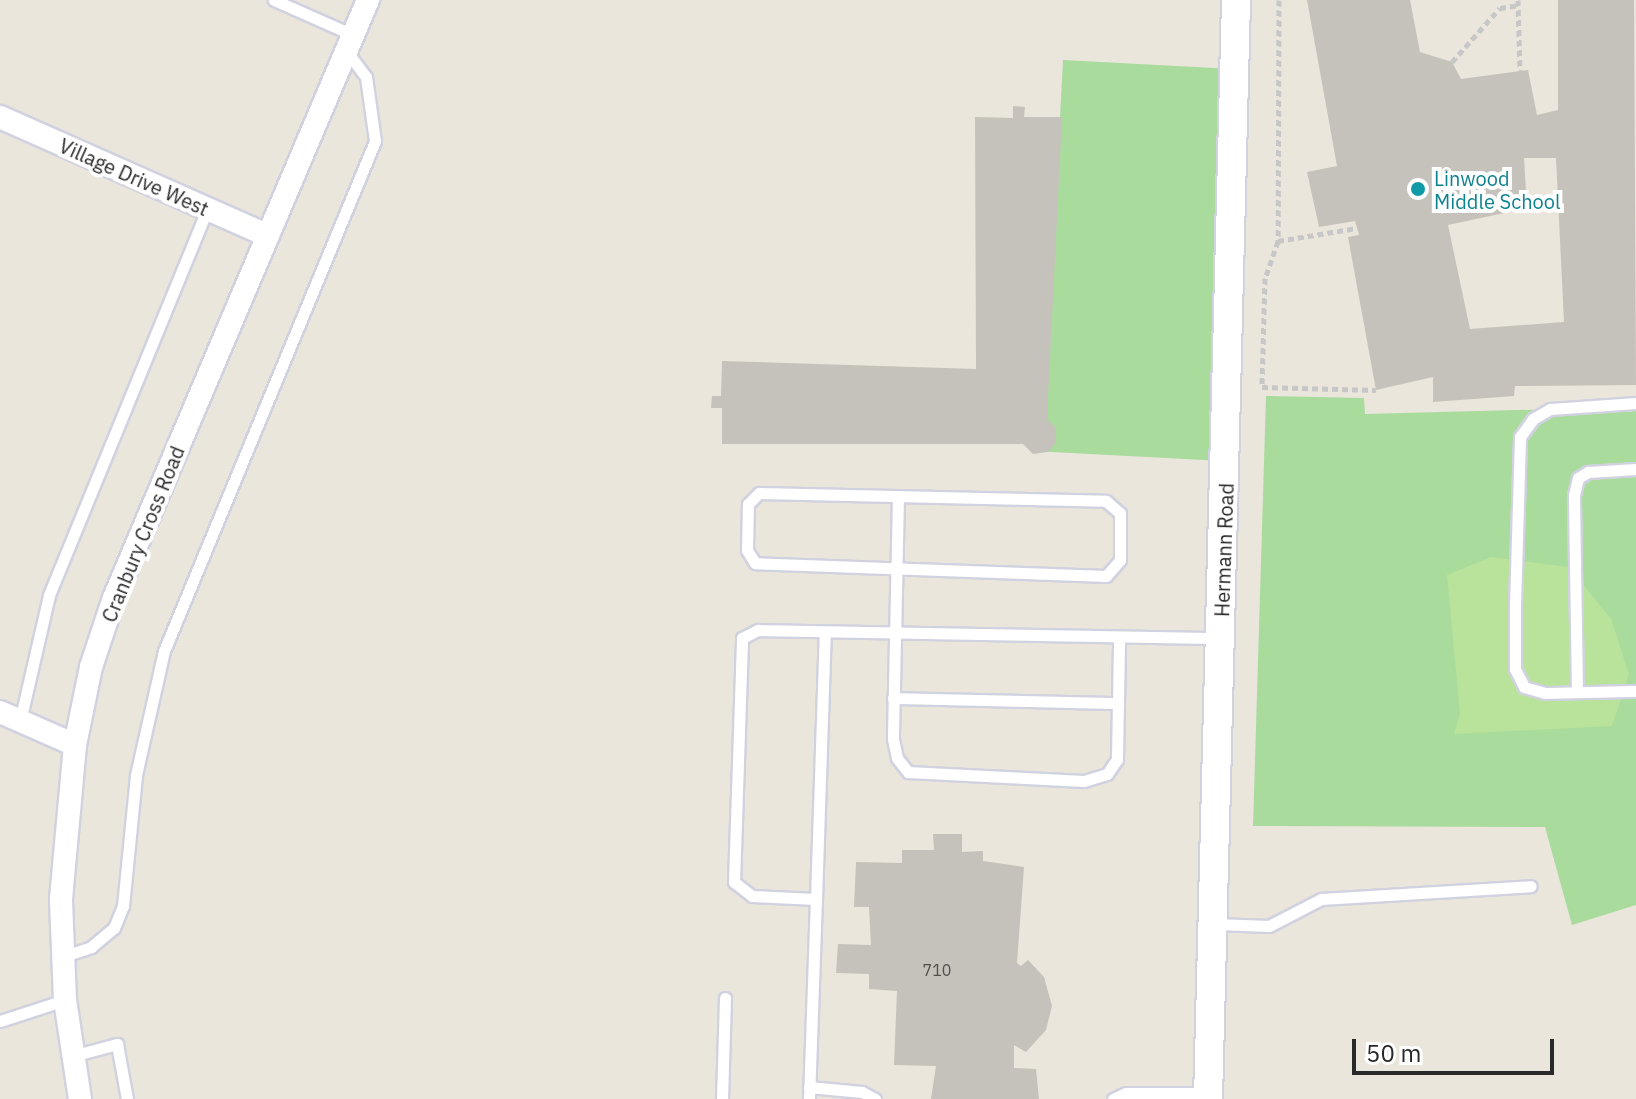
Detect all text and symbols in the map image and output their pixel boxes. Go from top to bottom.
street label: Village Drive West [56,133,212,221]
place label: Linwood Middle School [1434,166,1560,213]
marker: Linwood Middle School [1409,180,1427,198]
street label: Cranbury Cross Road [97,442,189,626]
street label: Hermann Road [1210,483,1238,617]
house number: 710 [923,960,951,980]
scale bar [1356,1023,1558,1073]
text: 50 m [1366,1037,1421,1069]

